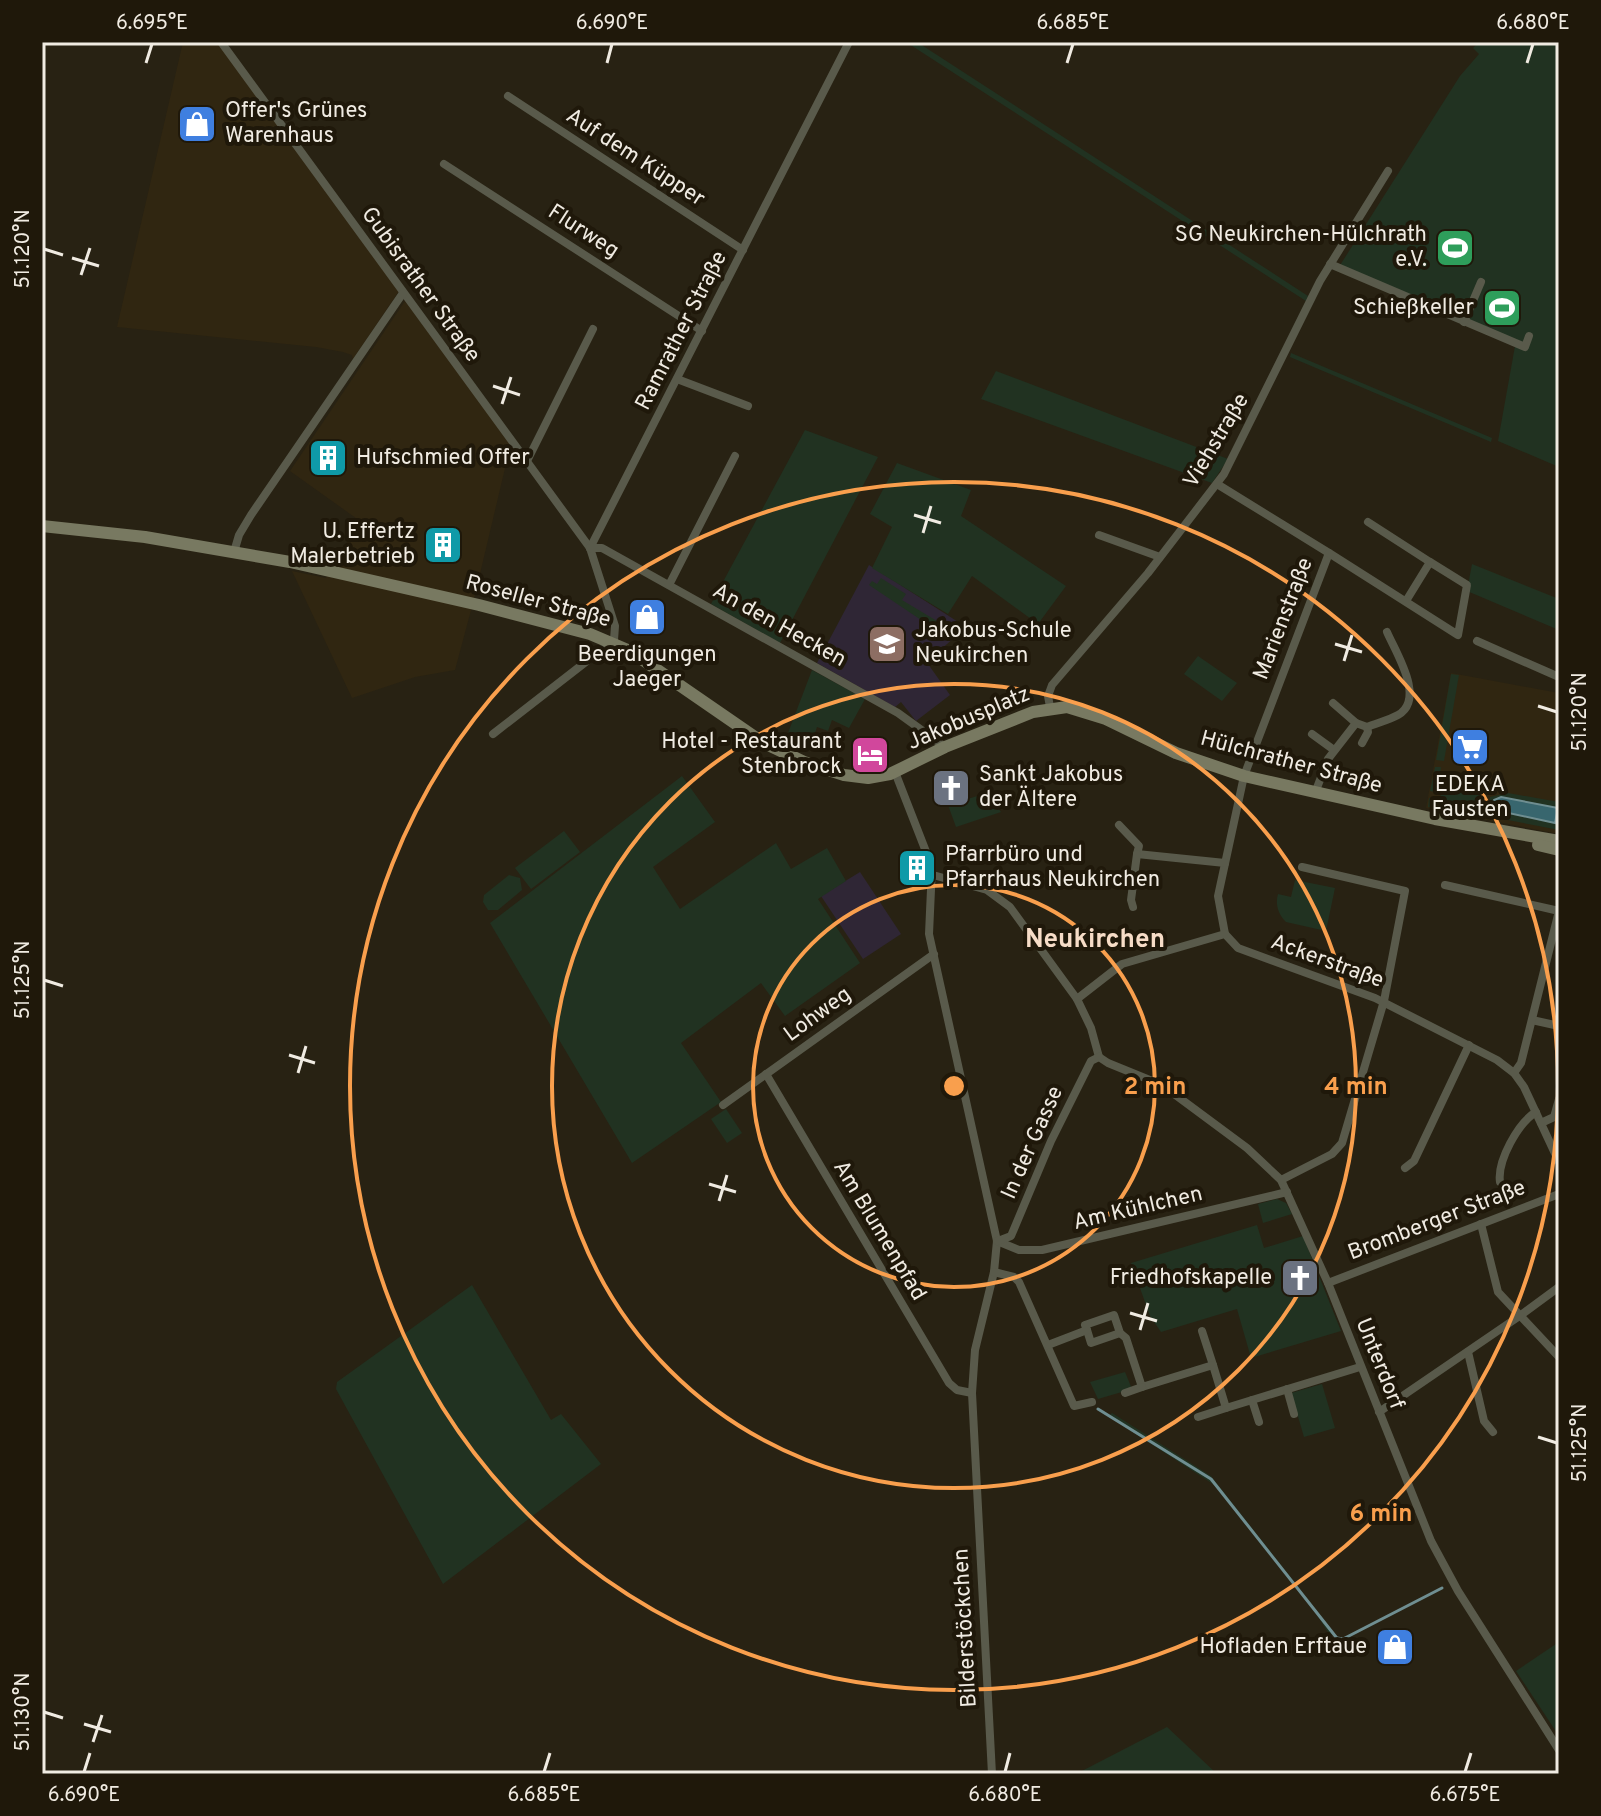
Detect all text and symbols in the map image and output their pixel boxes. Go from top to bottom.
text: 6.695°E [116,11,188,37]
text: 6.690°E [576,11,648,37]
text: 6.685°E [1036,11,1110,37]
text: 6.680°E [1496,11,1570,37]
place label: Offer's Grünes Warenhaus [225,98,367,150]
shop icon: Offer's Grünes Warenhaus [176,103,218,145]
street label: Auf dem Küpper [560,103,710,213]
street label: Flurweg [542,199,624,265]
street label: Gubisrather Straße [355,202,485,368]
text: 51.120°N [11,209,37,289]
place label: SG Neukirchen-Hülchrath e.V. [1175,222,1427,274]
sports icon: SG Neukirchen-Hülchrath e.V. [1434,227,1476,269]
street label: Ramrather Straße [630,247,734,415]
sports icon: Schießkeller [1481,287,1523,329]
place label: Schießkeller [1353,295,1474,322]
street label: Viehstraße [1178,389,1256,493]
building icon: Hufschmied Offer [307,437,349,479]
place label: Hufschmied Offer [356,445,530,472]
place label: U. Effertz Malerbetrieb [290,519,415,571]
building icon: U. Effertz Malerbetrieb [422,524,464,566]
street label: Marienstraße [1248,554,1320,684]
street label: Roseller Straße [462,570,614,634]
street label: An den Hecken [707,578,851,674]
shop icon: Beerdigungen Jaeger [626,596,668,638]
place label: Jakobus-Schule Neukirchen [915,618,1072,670]
school or university icon: Jakobus-Schule Neukirchen [866,623,908,665]
place label: Beerdigungen Jaeger [577,642,717,694]
text: 51.120°N [1568,672,1594,752]
street label: Jakobusplatz [904,681,1034,757]
street label: Hülchrather Straße [1197,726,1385,800]
supermarket icon: EDEKA Fausten [1449,726,1491,768]
place label: Hotel - Restaurant Stenbrock [661,729,842,781]
hotel icon: Hotel - Restaurant Stenbrock [849,734,891,776]
place label: Sankt Jakobus der Ältere [979,762,1123,814]
church icon: Sankt Jakobus der Ältere [930,767,972,809]
place label: EDEKA Fausten [1431,772,1509,824]
place label: Pfarrbüro und Pfarrhaus Neukirchen [945,842,1160,894]
building icon: Pfarrbüro und Pfarrhaus Neukirchen [896,847,938,889]
district label: Neukirchen [1025,924,1165,957]
street label: Ackerstraße [1267,929,1387,995]
text: 51.125°N [11,941,37,1019]
street label: Lohweg [779,981,857,1049]
centre of rings [940,1072,968,1100]
text: 2 min [1124,1073,1186,1103]
text: 4 min [1324,1073,1388,1103]
street label: In der Gasse [996,1082,1070,1204]
street label: Am Blumenpfad [826,1156,932,1306]
street label: Bromberger Straße [1344,1175,1530,1267]
street label: Am Kühlchen [1071,1181,1205,1237]
church icon: Friedhofskapelle [1279,1257,1321,1299]
place label: Friedhofskapelle [1110,1265,1272,1292]
street label: Unterdorf [1349,1314,1409,1414]
text: 51.125°N [1568,1404,1594,1482]
text: 6 min [1350,1500,1412,1530]
street label: Bilderstöckchen [948,1548,984,1708]
shop icon: Hofladen Erftaue [1374,1626,1416,1668]
place label: Hofladen Erftaue [1199,1634,1367,1661]
text: 51.130°N [11,1673,37,1751]
text: 6.690°E [48,1783,120,1809]
text: 6.685°E [507,1783,581,1809]
text: 6.680°E [968,1783,1042,1809]
text: 6.675°E [1430,1783,1501,1809]

